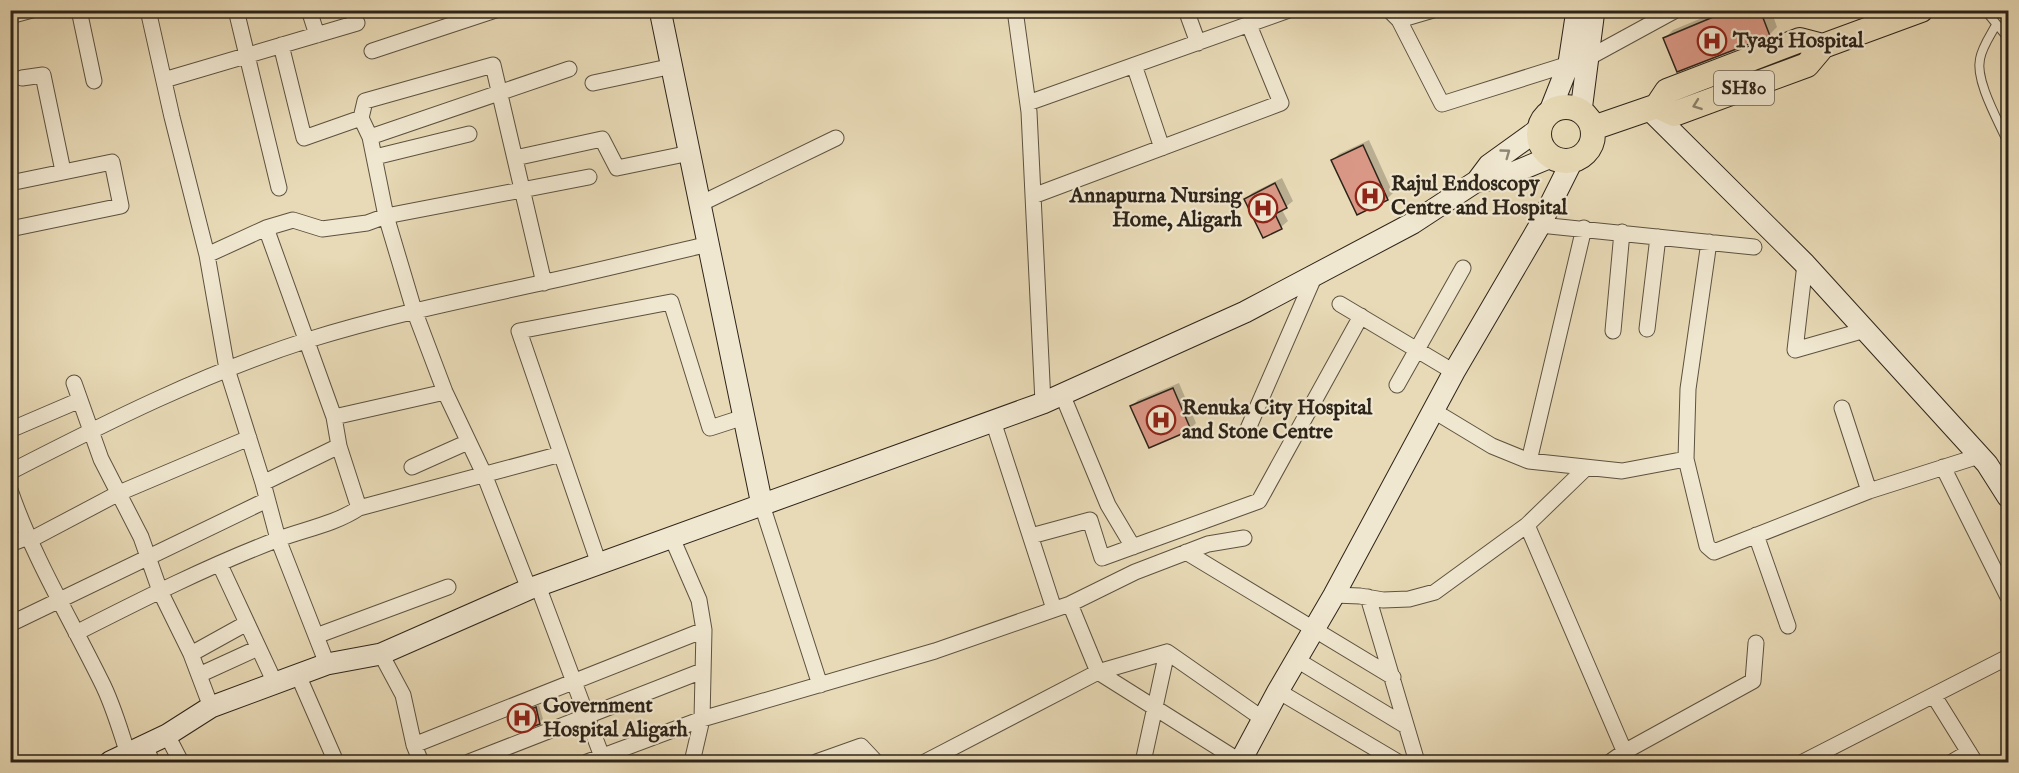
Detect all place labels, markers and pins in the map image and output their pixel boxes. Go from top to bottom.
hospital icon: Tyagi Hospital [1696,25,1728,57]
place label: Tyagi Hospital [1732,28,1865,55]
place label: Rajul Endoscopy Centre and Hospital [1391,171,1569,222]
hospital icon: Rajul Endoscopy Centre and Hospital [1354,180,1386,212]
place label: Annapurna Nursing Home, Aligarh [1069,183,1243,234]
hospital icon: Annapurna Nursing Home, Aligarh [1247,192,1279,224]
place label: Renuka City Hospital and Stone Centre [1182,395,1373,446]
hospital icon: Renuka City Hospital and Stone Centre [1145,404,1177,436]
place label: Government Hospital Aligarh [543,693,689,744]
hospital icon: Government Hospital Aligarh [506,702,538,734]

